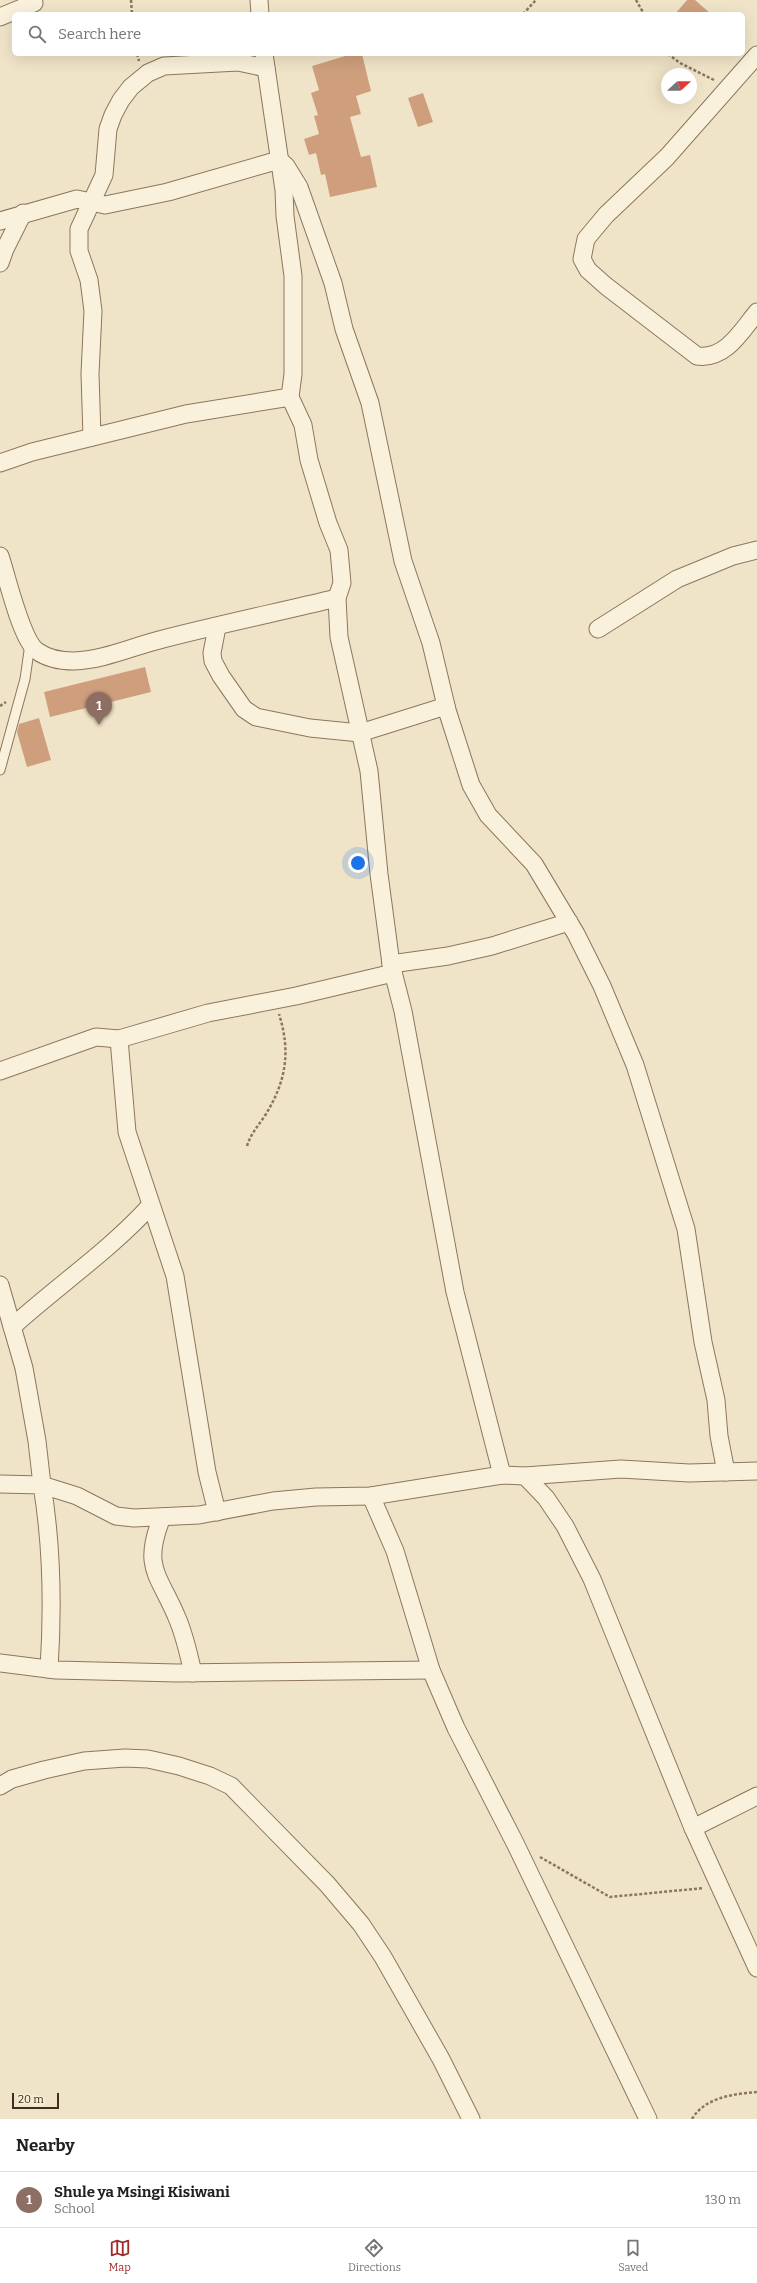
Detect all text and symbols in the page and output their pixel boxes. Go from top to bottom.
search box [12,12,745,56]
icon: search [26,23,48,45]
text: Search here [58,25,141,43]
north arrow [661,68,697,104]
pin: 1 [86,692,112,725]
your location [348,853,368,873]
scale bar [12,2091,59,2110]
text: 20 m [18,2093,44,2106]
text: Nearby [16,2135,75,2156]
text: Shule ya Msingi Kisiwani [54,2183,230,2201]
text: 1 [26,2192,32,2207]
text: 130 m [705,2192,741,2207]
text: School [54,2201,95,2216]
tab: Map [109,2237,131,2274]
tab: Directions [348,2237,401,2274]
tab: Saved [618,2237,648,2274]

